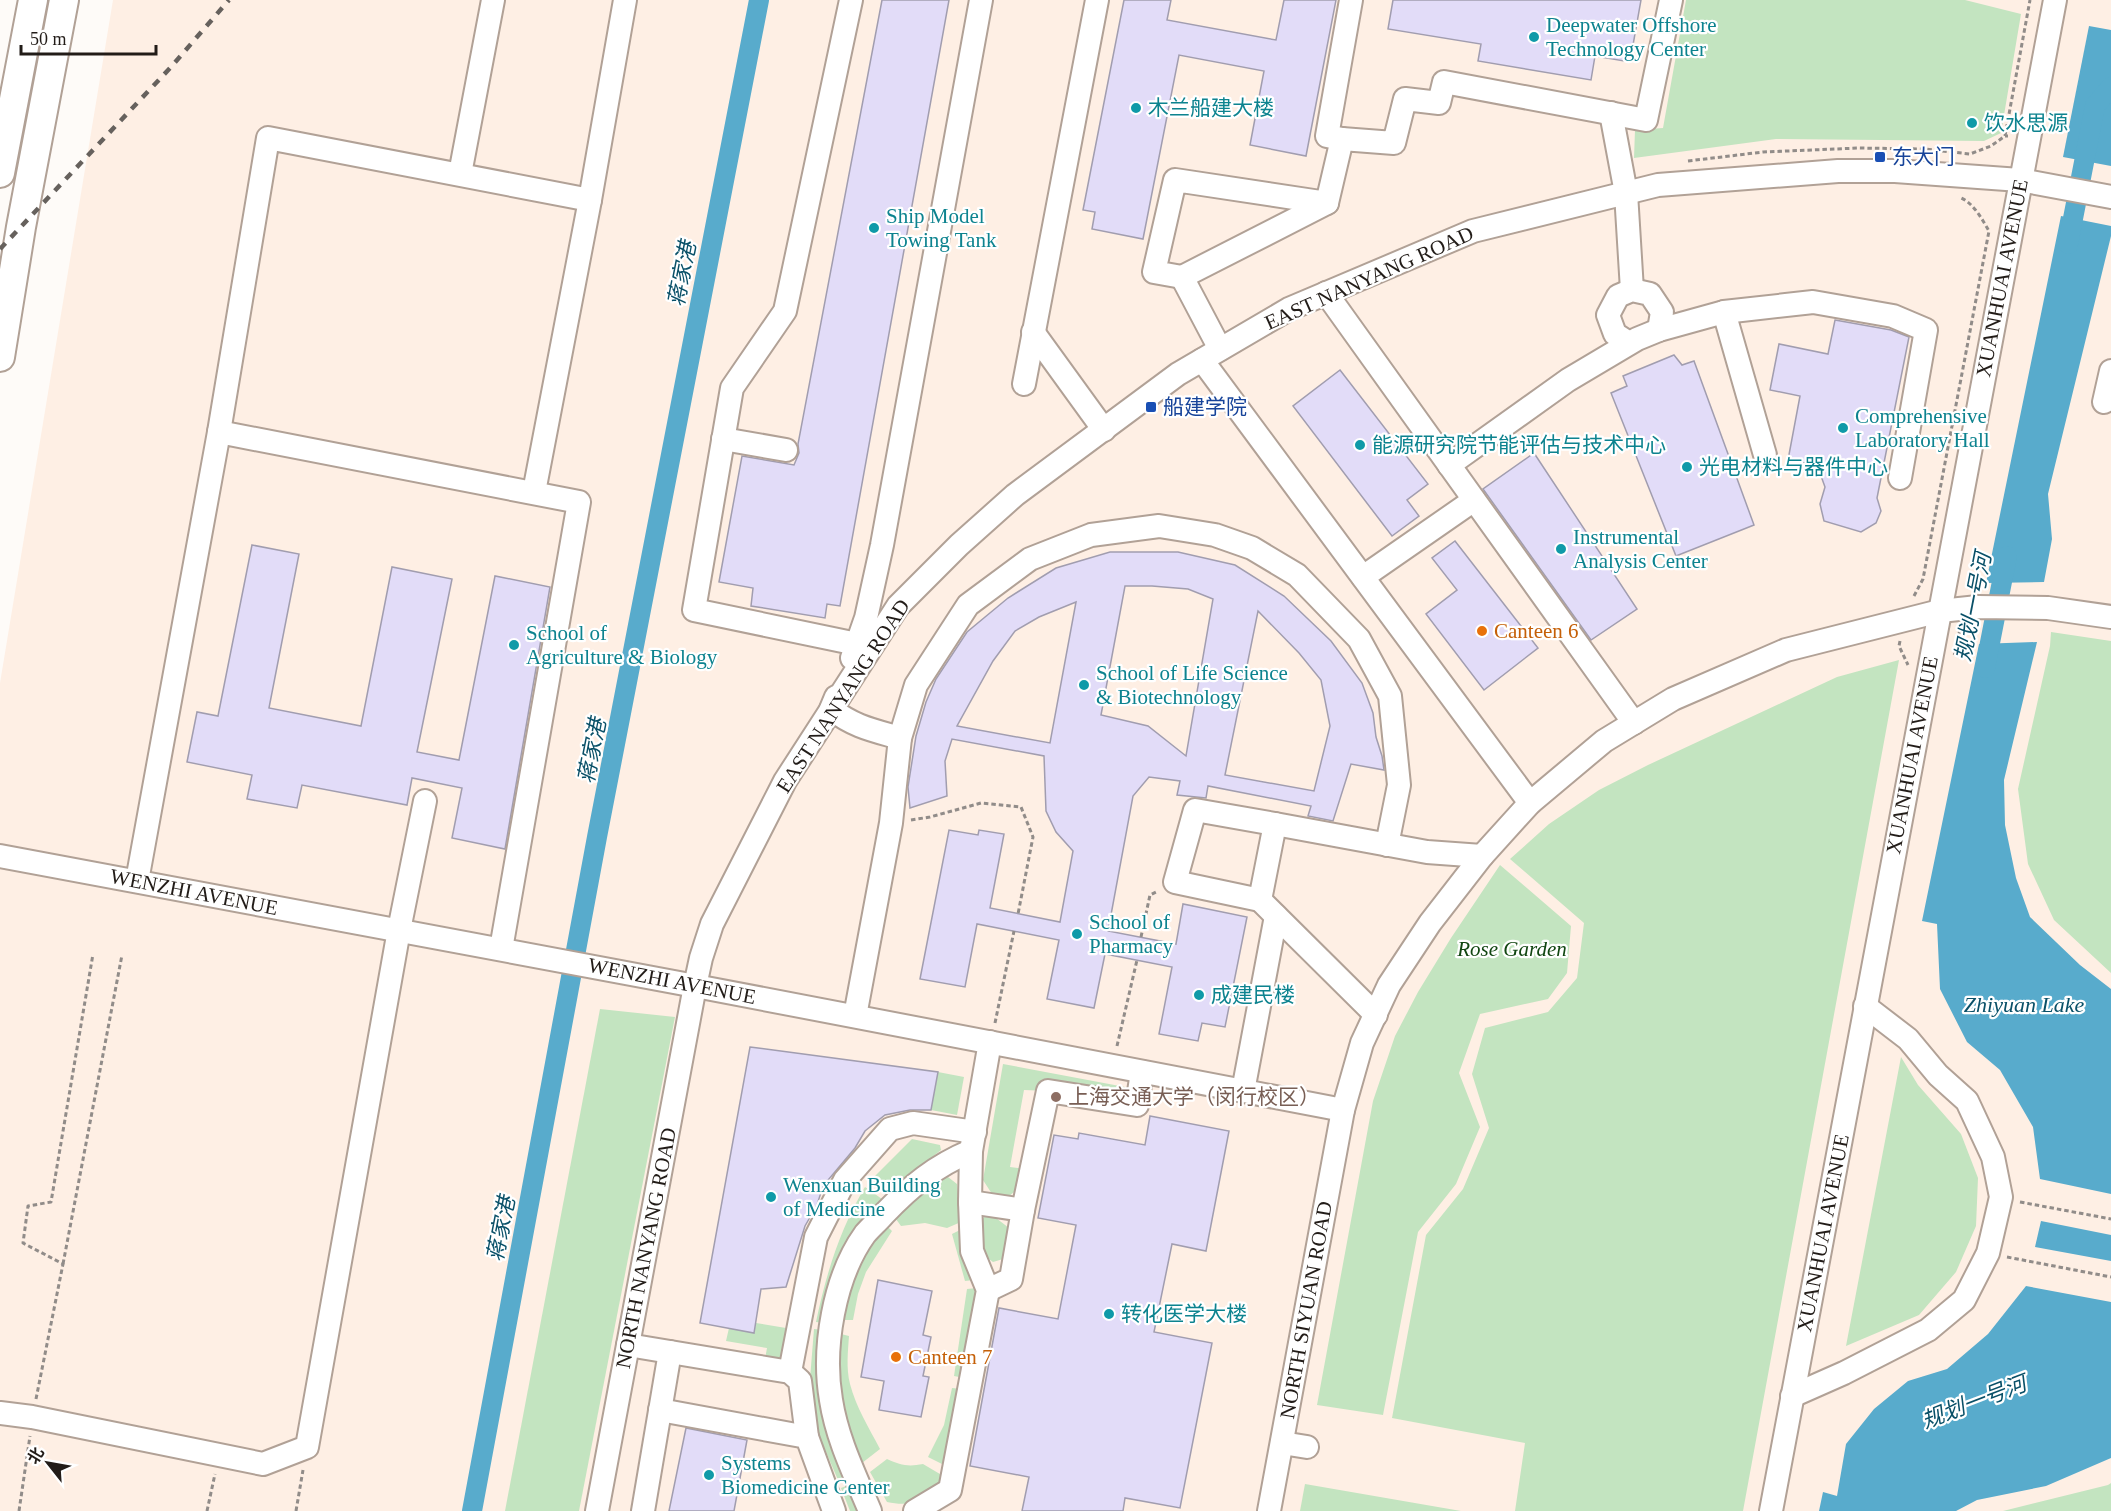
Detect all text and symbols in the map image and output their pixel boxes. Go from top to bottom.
place label: Deepwater Offshore Technology Center [1546,13,1716,61]
scale bar [21,18,156,56]
text: 50 m [30,29,67,49]
marker: Deepwater Offshore Technology Center [1527,30,1541,44]
place label: 木兰船建大楼 [1148,96,1274,120]
marker: 木兰船建大楼 [1129,101,1143,115]
place label: 饮水思源 [1984,111,2068,135]
marker: 饮水思源 [1965,116,1979,130]
place label: 东大门 [1892,145,1955,169]
marker: 东大门 [1873,150,1887,164]
street label: XUANHUAI AVENUE [1971,177,2033,379]
place label: Ship Model Towing Tank [886,204,997,252]
marker: Ship Model Towing Tank [867,221,881,235]
street label: EAST NANYANG ROAD [1261,221,1477,335]
water label: 蒋家港 [663,236,701,309]
place label: 船建学院 [1163,395,1247,419]
marker: 船建学院 [1144,400,1158,414]
place label: Comprehensive Laboratory Hall [1855,404,1990,452]
marker: Comprehensive Laboratory Hall [1836,421,1850,435]
place label: 能源研究院节能评估与技术中心 [1372,433,1666,457]
marker: 能源研究院节能评估与技术中心 [1353,438,1367,452]
place label: 光电材料与器件中心 [1699,455,1888,479]
marker: 光电材料与器件中心 [1680,460,1694,474]
place label: Instrumental Analysis Center [1573,525,1708,573]
marker: Instrumental Analysis Center [1554,542,1568,556]
water label: 规划一号河 [1950,547,1997,663]
street label: EAST NANYANG ROAD [771,595,915,797]
place label: Canteen 6 [1494,619,1579,643]
place label: School of Agriculture & Biology [526,621,718,669]
marker: Canteen 6 [1475,624,1489,638]
marker: School of Agriculture & Biology [507,638,521,652]
street label: XUANHUAI AVENUE [1881,654,1943,856]
place label: School of Life Science & Biotechnology [1096,661,1288,709]
marker: School of Life Science & Biotechnology [1077,678,1091,692]
water label: 蒋家港 [573,713,611,786]
street label: WENZHI AVENUE [108,864,280,920]
place label: School of Pharmacy [1089,910,1173,958]
marker: School of Pharmacy [1070,927,1084,941]
park label: Rose Garden [1456,937,1567,961]
street label: WENZHI AVENUE [586,953,758,1009]
place label: 成建民楼 [1211,983,1295,1007]
marker: 成建民楼 [1192,988,1206,1002]
water label: Zhiyuan Lake [1964,992,2084,1017]
place label: 上海交通大学（闵行校区） [1068,1085,1320,1109]
marker: 上海交通大学（闵行校区） [1049,1090,1063,1104]
street label: NORTH NANYANG ROAD [611,1126,681,1370]
street label: XUANHUAI AVENUE [1792,1132,1854,1334]
place label: Wenxuan Building of Medicine [783,1173,941,1221]
marker: Wenxuan Building of Medicine [764,1190,778,1204]
water label: 蒋家港 [482,1191,520,1264]
street label: NORTH SIYUAN ROAD [1275,1199,1337,1421]
place label: 转化医学大楼 [1121,1302,1247,1326]
marker: 转化医学大楼 [1102,1307,1116,1321]
place label: Canteen 7 [908,1345,993,1369]
marker: Canteen 7 [889,1350,903,1364]
water label: 规划一号河 [1918,1369,2034,1433]
north arrow [18,1433,78,1493]
text: 北 [24,1444,47,1467]
place label: Systems Biomedicine Center [721,1451,890,1499]
marker: Systems Biomedicine Center [702,1468,716,1482]

